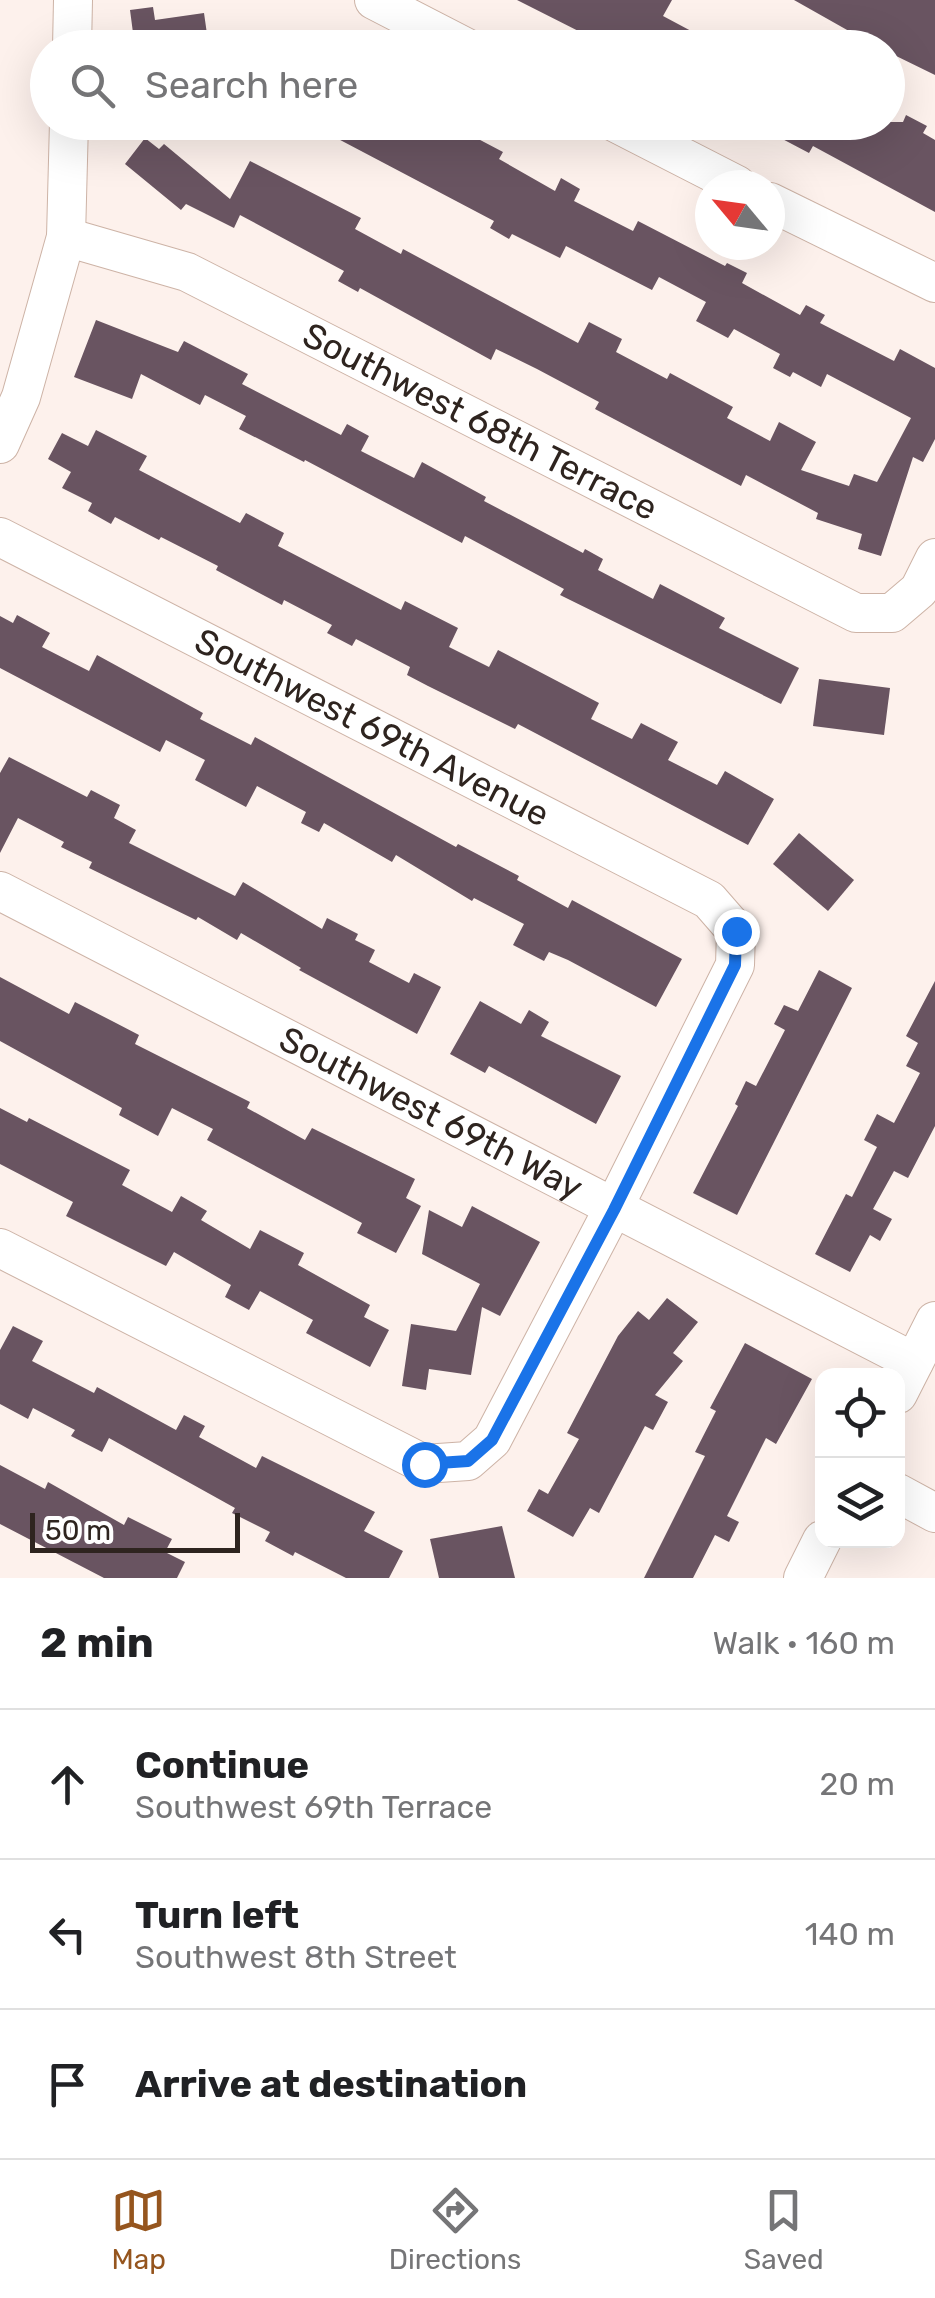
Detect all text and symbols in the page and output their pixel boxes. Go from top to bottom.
search box [30,30,905,140]
icon: search [65,58,120,113]
text: Search here [145,62,358,108]
north arrow [695,170,785,260]
street label: Southwest 68th Terrace [296,314,664,529]
street label: Southwest 69th Avenue [188,619,556,836]
route end [714,909,760,955]
street label: Southwest 69th Way [272,1018,590,1209]
map controls [815,1368,905,1548]
button: locate [815,1368,905,1458]
route start [402,1442,448,1488]
button: layers [815,1458,905,1548]
scale bar [30,1508,240,1552]
text: 50 m [45,1514,111,1547]
text: 2 min [40,1618,154,1668]
text: Walk · 160 m [713,1624,895,1662]
text: Continue [135,1742,309,1788]
icon: ahead [40,1757,95,1812]
text: 20 m [820,1765,895,1803]
text: Southwest 69th Terrace [135,1788,492,1826]
text: Turn left [135,1892,299,1938]
icon: left [40,1907,95,1962]
text: 140 m [805,1915,895,1953]
text: Southwest 8th Street [135,1938,457,1976]
icon: arrive [40,2057,95,2112]
text: Arrive at destination [135,2061,527,2107]
tab: Map [111,2183,166,2276]
tab: Directions [389,2183,521,2276]
tab: Saved [744,2183,824,2276]

